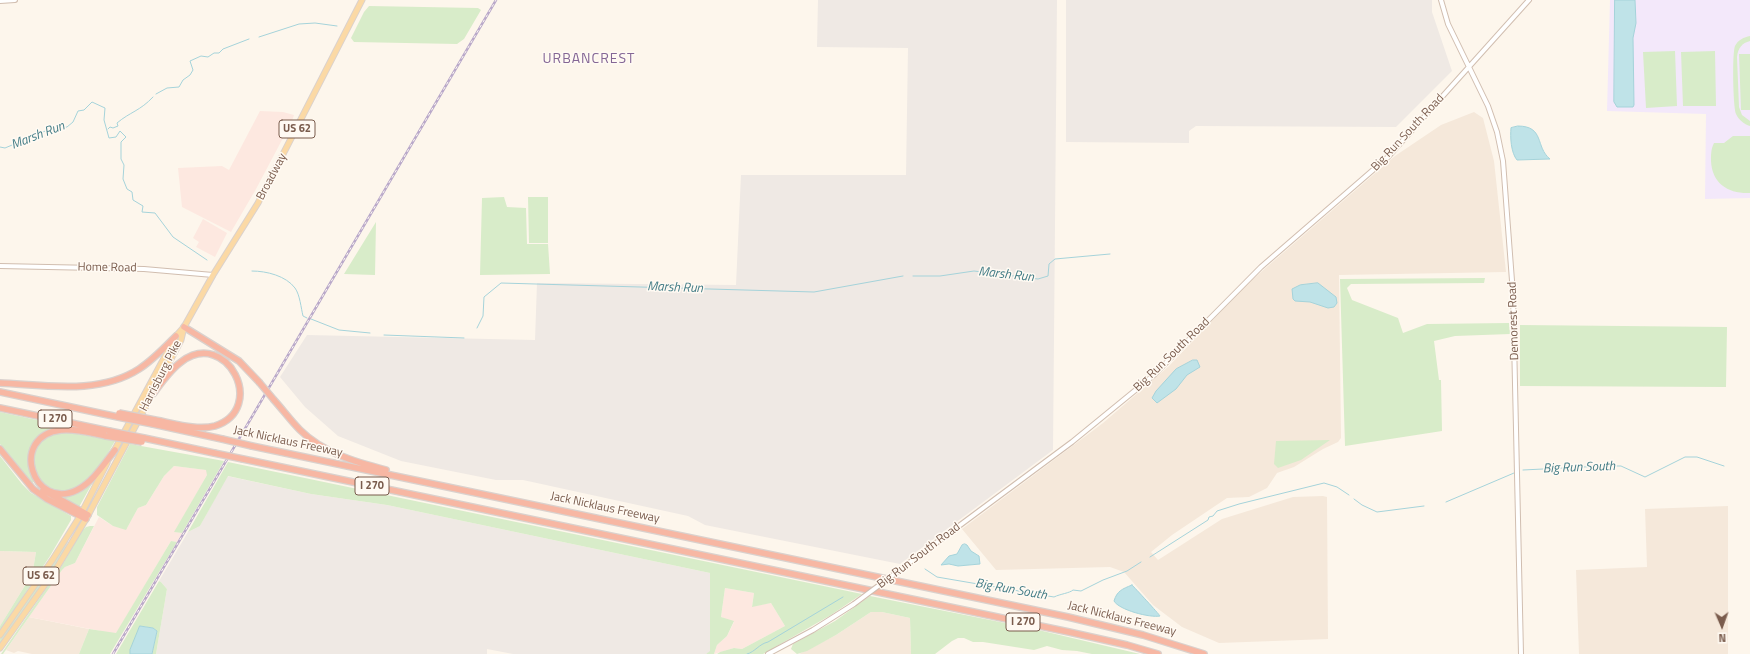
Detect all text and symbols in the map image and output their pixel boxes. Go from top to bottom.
district label: URBANCREST [543,52,635,68]
street label: Big Run South Road [1369,91,1447,175]
water label: Marsh Run [9,119,67,153]
road number: US 62 [279,120,315,138]
street label: Broadway [254,151,290,203]
street label: Home Road [77,260,137,276]
water label: Marsh Run [977,264,1035,286]
water label: Marsh Run [647,279,703,297]
street label: Demorest Road [1505,281,1523,361]
street label: Big Run South Road [1131,315,1213,395]
street label: Harrisburg Pike [137,338,185,414]
road number: I 270 [38,410,72,428]
street label: Jack Nicklaus Freeway [232,423,344,461]
water label: Big Run South [1543,459,1615,477]
road number: I 270 [355,477,389,495]
street label: Jack Nicklaus Freeway [549,489,661,527]
street label: Big Run South Road [875,520,963,592]
road number: US 62 [23,567,59,585]
water label: Big Run South [974,576,1048,604]
street label: Jack Nicklaus Freeway [1066,599,1178,639]
north arrow [1702,606,1742,646]
road number: I 270 [1006,613,1040,631]
text: N [1718,630,1727,646]

